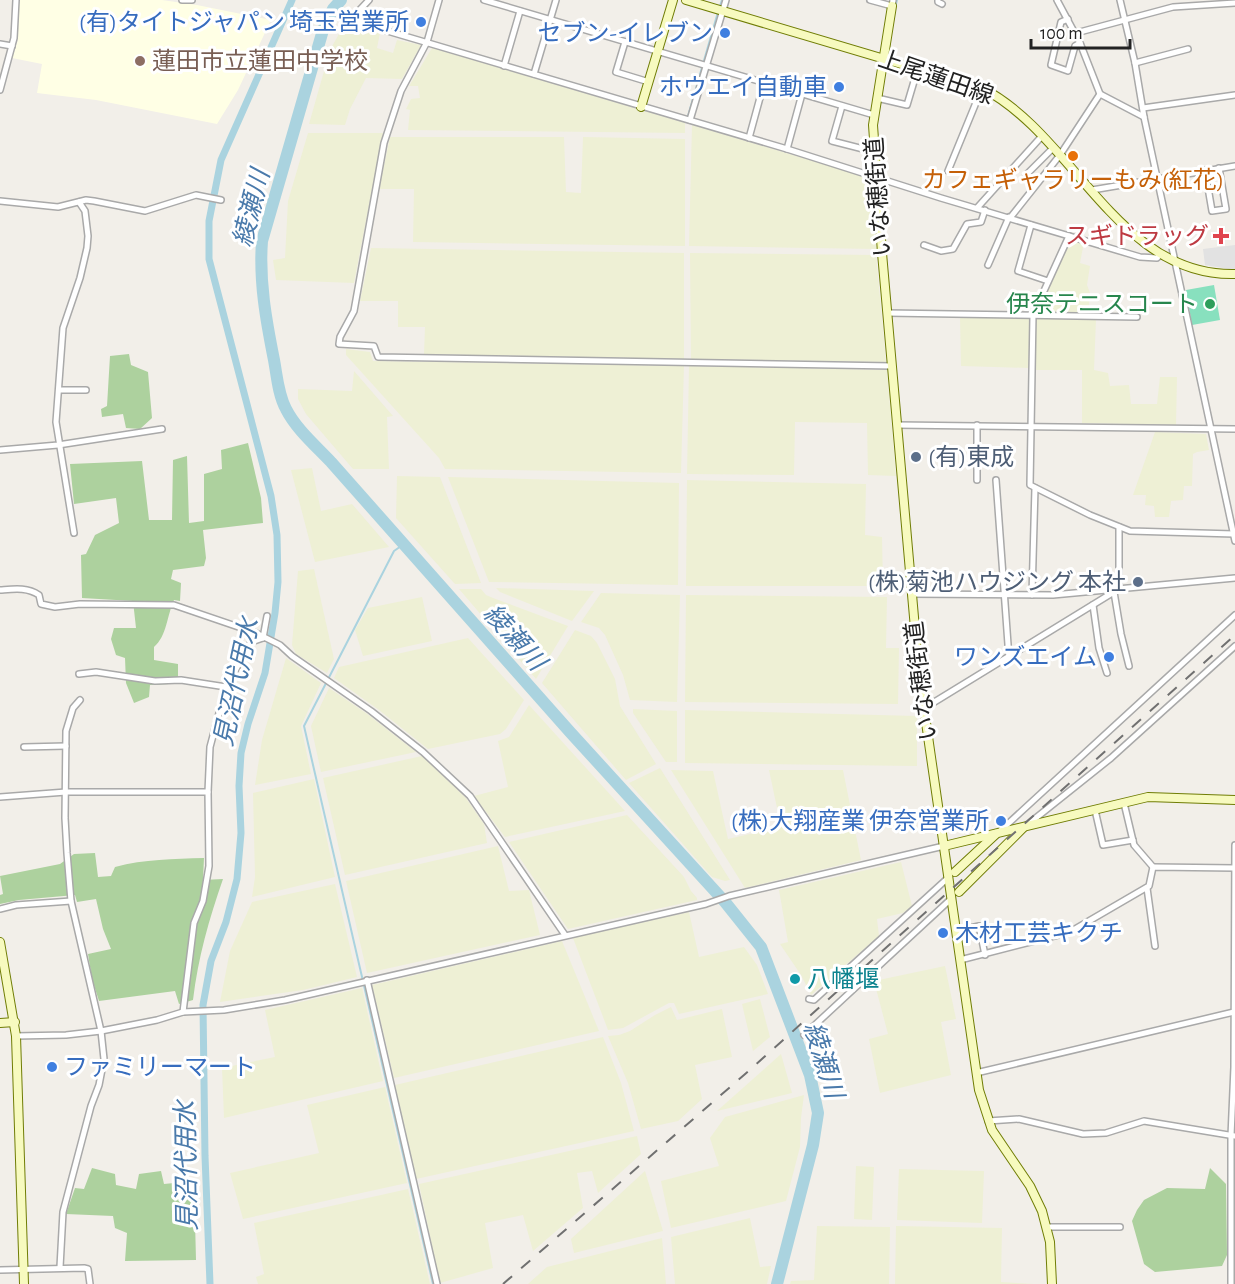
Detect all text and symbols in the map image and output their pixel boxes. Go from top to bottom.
place label: (有)タイトジャパン 埼玉営業所 [79,9,409,35]
scale bar [1031,12,1130,50]
marker: (有)タイトジャパン 埼玉営業所 [414,15,428,29]
place label: セブン-イレブン [538,20,713,46]
text: 100 m [1040,25,1083,43]
marker: セブン-イレブン [718,26,732,40]
street label: 上尾蓮田線 [875,45,997,109]
place label: 蓮田市立蓮田中学校 [152,48,368,74]
marker: 蓮田市立蓮田中学校 [133,54,147,68]
place label: ホウエイ自動車 [659,74,827,100]
marker: ホウエイ自動車 [832,80,846,94]
street label: いな穂街道 [861,136,895,258]
marker: カフェギャラリーもみ(紅花) [1066,149,1080,163]
water label: 綾瀬川 [229,164,275,249]
place label: カフェギャラリーもみ(紅花) [922,167,1224,193]
place label: スギドラッグ [1065,223,1209,249]
marker: スギドラッグ [1214,229,1228,243]
place label: 伊奈テニスコート [1006,291,1198,317]
marker: 伊奈テニスコート [1203,297,1217,311]
place label: (有)東成 [928,444,1014,470]
marker: (有)東成 [909,450,923,464]
place label: (株)菊池ハウジング 本社 [868,569,1126,595]
marker: (株)菊池ハウジング 本社 [1131,575,1145,589]
water label: 綾瀬川 [478,599,553,678]
water label: 見沼代用水 [210,613,264,748]
street label: いな穂街道 [901,620,941,742]
place label: ワンズエイム [954,644,1097,670]
marker: ワンズエイム [1102,650,1116,664]
place label: (株)大翔産業 伊奈営業所 [731,808,989,834]
marker: (株)大翔産業 伊奈営業所 [994,814,1008,828]
place label: 木材工芸キクチ [955,920,1123,946]
marker: 木材工芸キクチ [936,926,950,940]
place label: 八幡堰 [807,966,879,992]
marker: 八幡堰 [788,972,802,986]
water label: 綾瀬川 [799,1019,849,1104]
place label: ファミリーマート [64,1056,256,1080]
marker: ファミリーマート [45,1060,59,1074]
water label: 見沼代用水 [172,1098,201,1231]

